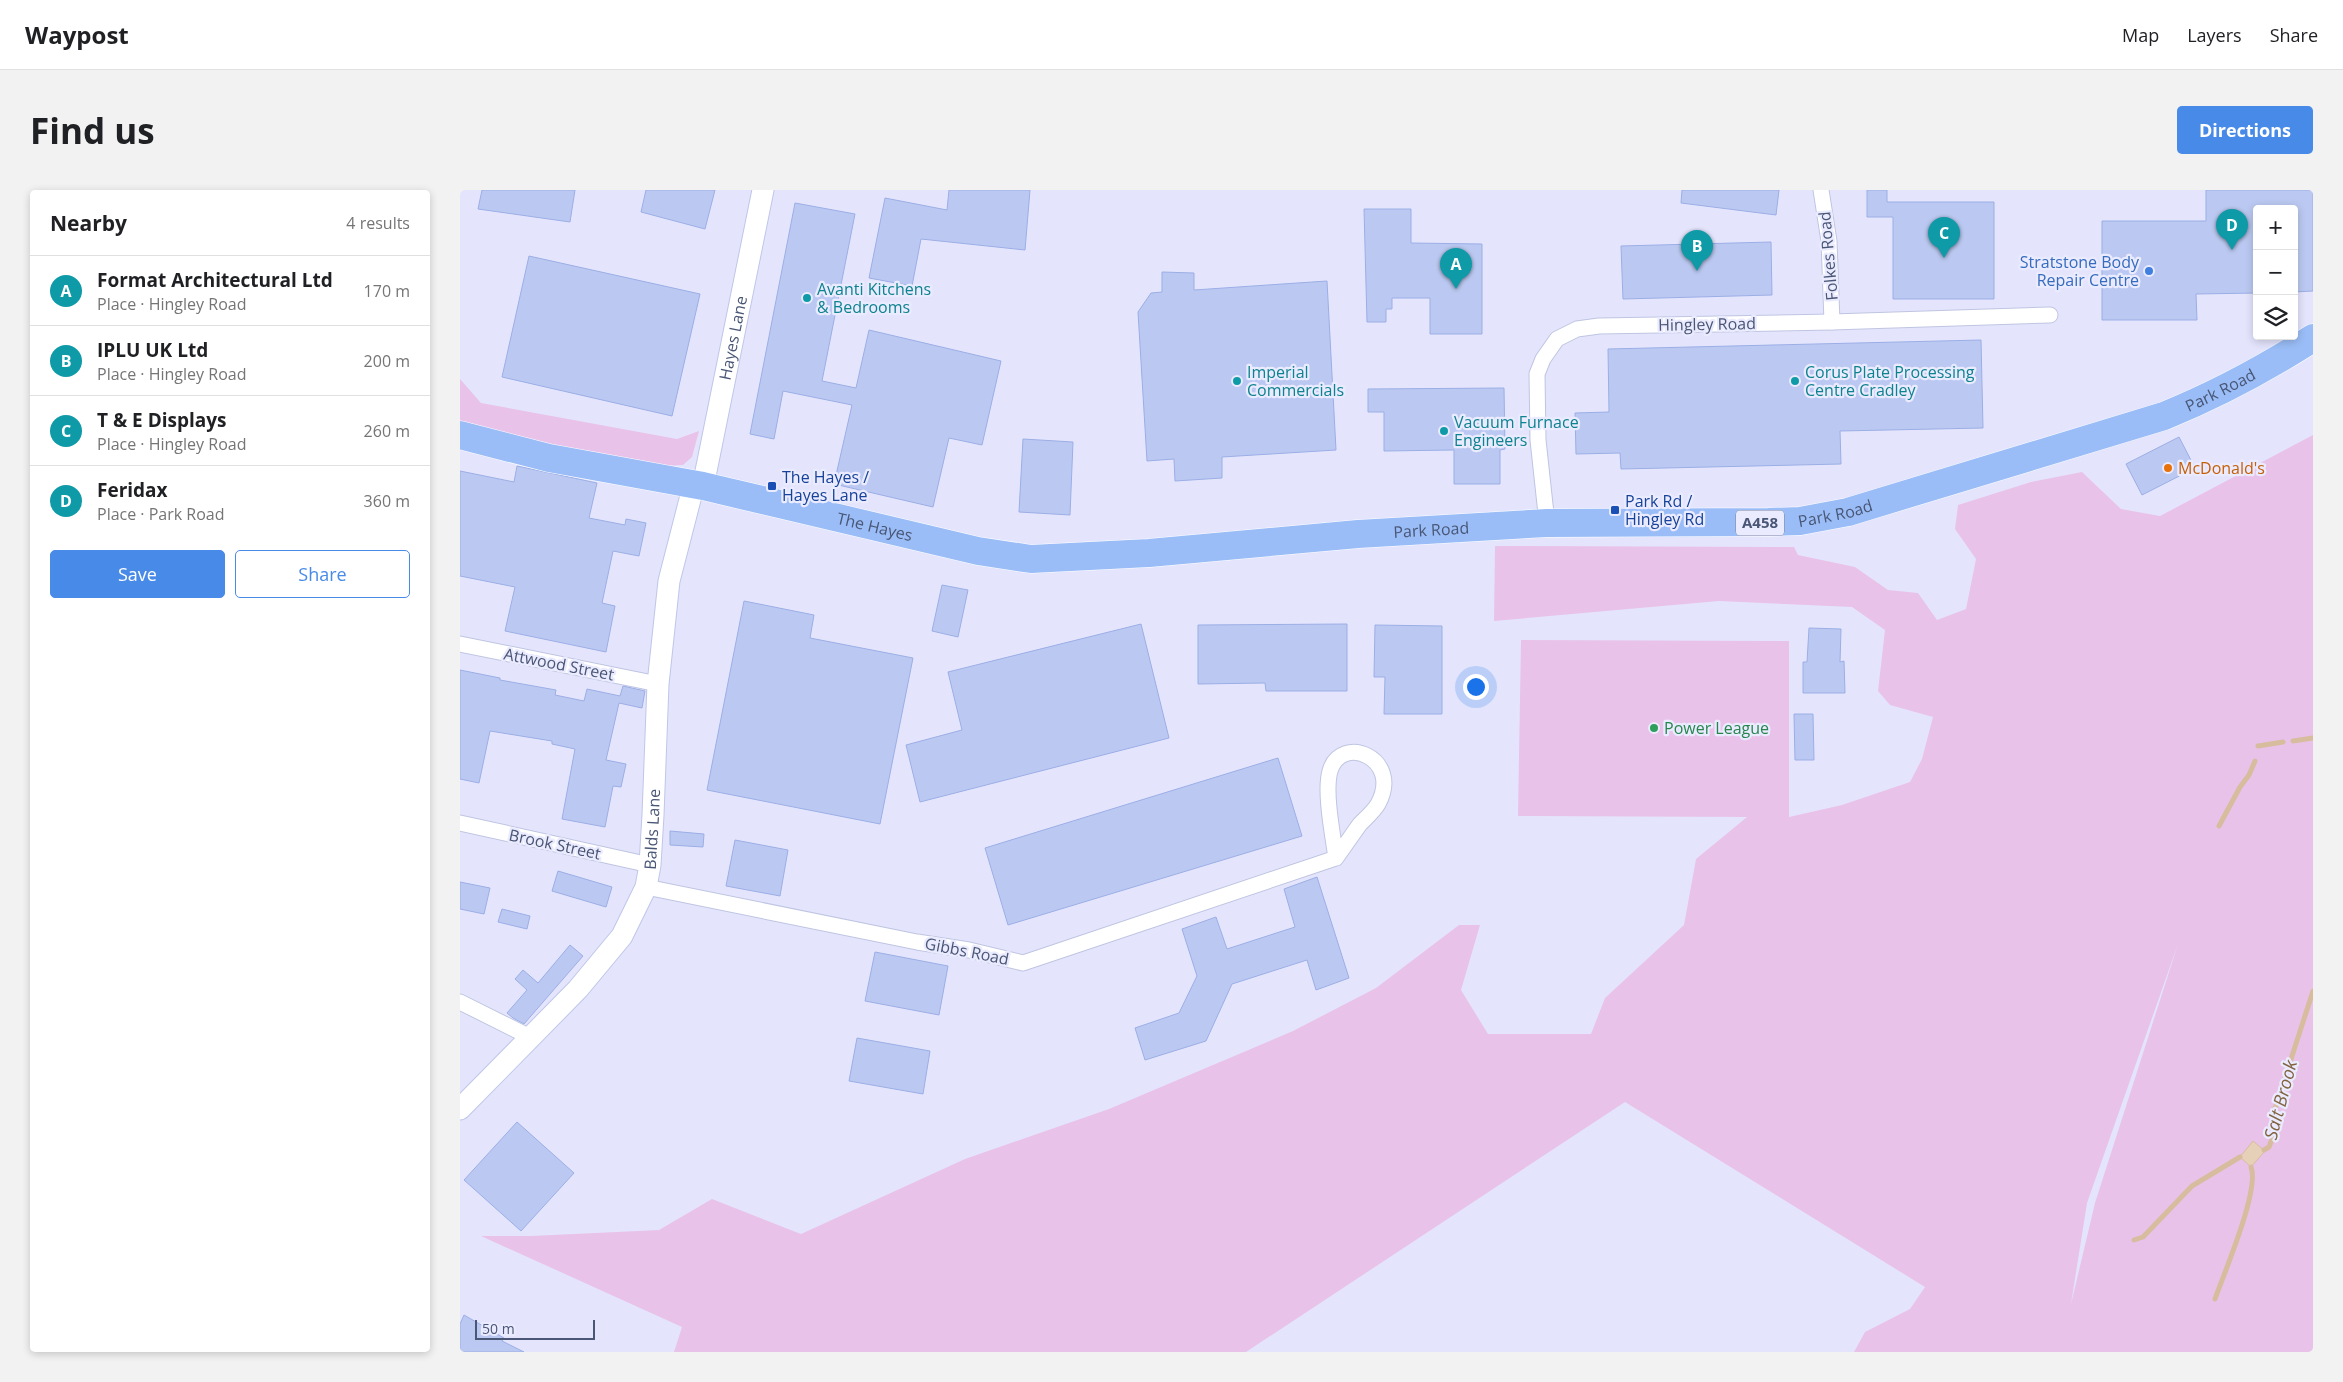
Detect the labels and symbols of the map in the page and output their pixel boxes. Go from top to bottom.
pin: D [2216,209,2248,250]
street label: Folkes Road [1813,211,1843,301]
pin: C [1928,217,1960,258]
pin: B [1681,230,1713,271]
pin: A [1440,248,1472,289]
place label: Stratstone Body Repair Centre [2020,251,2140,291]
marker: Stratstone Body Repair Centre [2143,265,2155,277]
place label: Avanti Kitchens & Bedrooms [817,278,931,318]
marker: Avanti Kitchens & Bedrooms [801,292,813,304]
street label: Hayes Lane [714,294,752,382]
street label: Hingley Road [1658,312,1756,336]
place label: Imperial Commercials [1247,361,1344,401]
place label: Corus Plate Processing Centre Cradley [1805,361,1975,401]
street label: Park Road [2182,363,2259,417]
marker: Imperial Commercials [1231,375,1243,387]
marker: Corus Plate Processing Centre Cradley [1789,375,1801,387]
place label: Vacuum Furnace Engineers [1454,411,1579,451]
marker: Vacuum Furnace Engineers [1438,425,1450,437]
place label: McDonald's [2178,457,2265,479]
marker: McDonald's [2162,462,2174,474]
place label: The Hayes / Hayes Lane [782,466,869,506]
marker: The Hayes / Hayes Lane [766,480,778,492]
place label: Park Rd / Hingley Rd [1625,490,1704,530]
street label: Park Road [1796,494,1875,532]
marker: Park Rd / Hingley Rd [1609,504,1621,516]
street label: The Hayes [835,507,915,546]
road number: A458 [1736,510,1784,536]
street label: Park Road [1393,517,1470,543]
street label: Attwood Street [502,643,616,686]
your location [1463,674,1489,700]
place label: Power League [1664,717,1769,739]
marker: Power League [1648,722,1660,734]
street label: Balds Lane [639,788,665,870]
street label: Brook Street [507,824,603,865]
street label: Gibbs Road [923,932,1011,970]
water label: Salt Brook [2258,1056,2302,1142]
scale bar [475,1317,595,1340]

